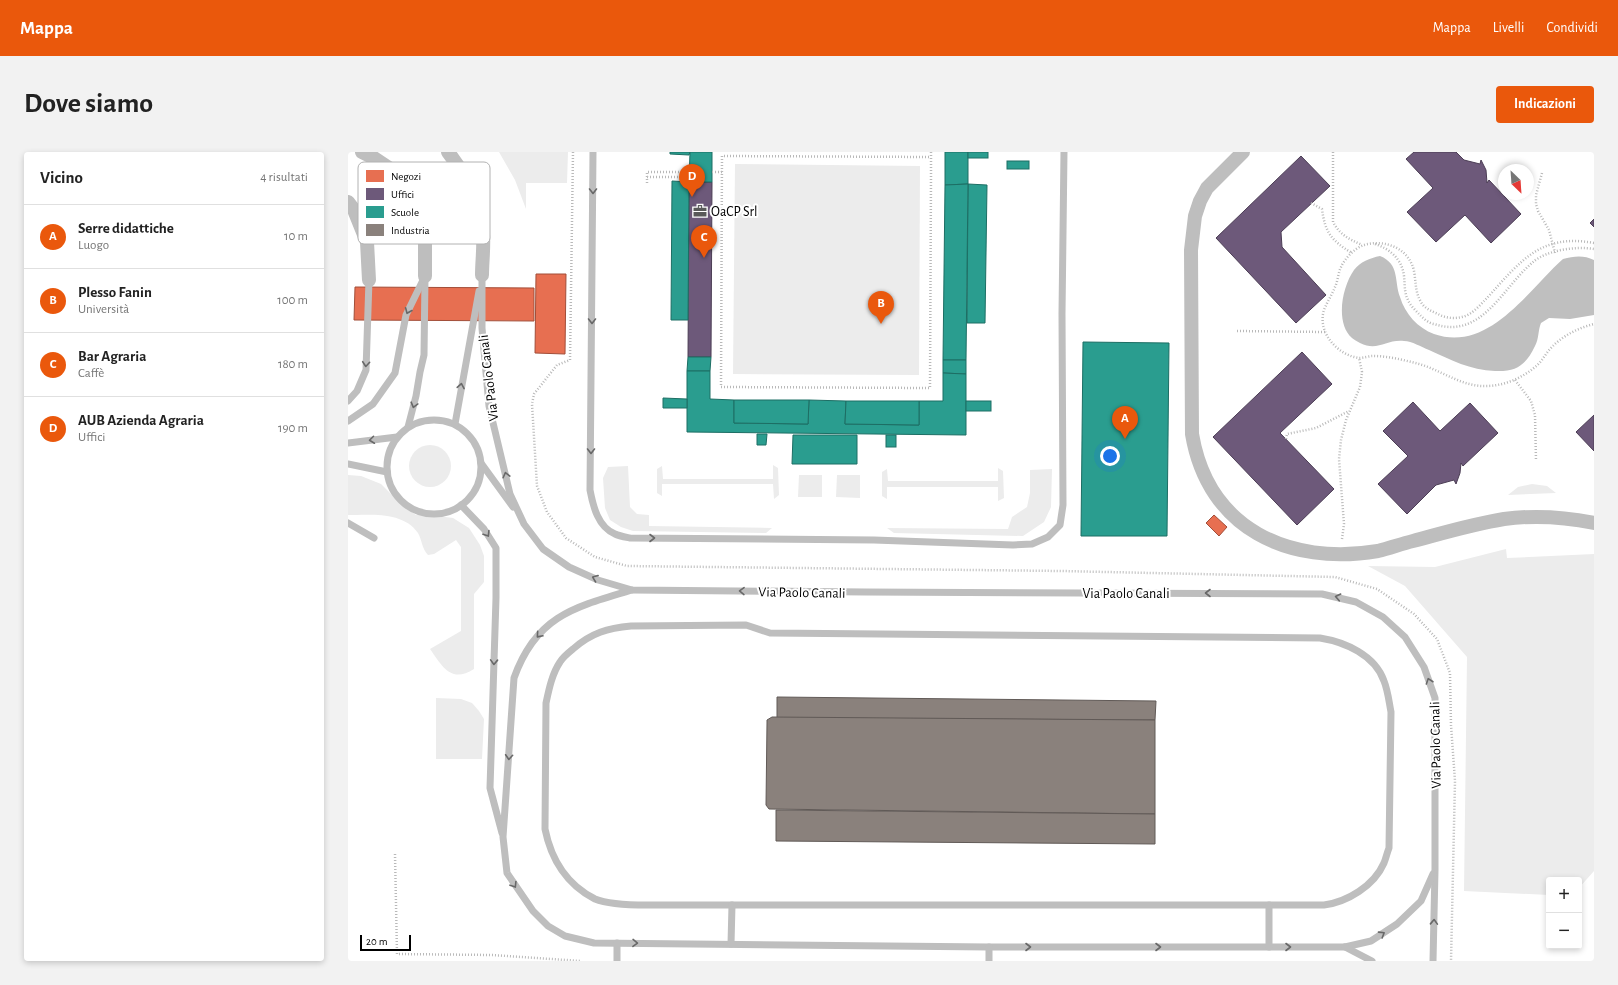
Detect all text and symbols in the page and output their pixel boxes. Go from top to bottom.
text: Mappa [20,19,73,38]
text: Mappa [1433,21,1471,35]
text: Livelli [1493,21,1524,35]
text: Condividi [1546,21,1598,35]
button: Indicazioni [1496,86,1594,123]
text: Dove siamo [24,90,153,118]
legend [358,162,490,244]
pin: D [679,164,705,197]
north arrow [1498,164,1534,200]
text: Vicino [40,169,83,186]
text: 4 risultati [260,171,308,184]
text: Negozi [391,171,421,182]
one-way arrow [589,188,597,194]
text: Uffici [391,189,414,200]
office icon: OaCP Srl [692,203,708,219]
place label: OaCP Srl [711,205,758,219]
text: Scuole [391,207,419,218]
text: Serre didattiche [78,221,174,236]
text: Industria [391,225,430,236]
pin: C [691,225,717,258]
text: A [49,230,57,243]
text: 10 m [284,230,308,243]
text: Luogo [78,239,109,252]
text: Plesso Fanin [78,285,152,300]
pin: B [868,291,894,324]
text: B [49,294,57,307]
text: 100 m [277,294,308,307]
text: Università [78,303,129,316]
one-way arrow [405,306,413,314]
one-way arrow [588,318,596,324]
street label: Via Paolo Canali [477,334,501,422]
text: Bar Agraria [78,349,146,364]
text: C [50,358,56,371]
text: 180 m [278,358,308,371]
one-way arrow [362,361,371,367]
text: Caffè [78,367,104,380]
one-way arrow [457,383,465,389]
one-way arrow [410,401,419,408]
pin: A [1112,406,1138,439]
text: AUB Azienda Agraria [78,413,204,428]
text: D [49,422,57,435]
text: 190 m [278,422,308,435]
text: Uffici [78,431,105,444]
one-way arrow [369,436,375,445]
your location [1100,446,1120,466]
one-way arrow [587,448,595,454]
one-way arrow [502,472,510,478]
one-way arrow [483,530,490,537]
one-way arrow [649,534,655,543]
one-way arrow [592,575,599,583]
street label: Via Paolo Canali [758,585,846,601]
one-way arrow [739,587,745,595]
street label: Via Paolo Canali [1082,587,1170,601]
one-way arrow [1205,589,1211,597]
one-way arrow [1335,593,1341,601]
one-way arrow [536,630,543,637]
one-way arrow [490,659,498,665]
one-way arrow [1425,678,1434,685]
street label: Via Paolo Canali [1428,701,1444,789]
one-way arrow [504,754,513,760]
map controls [1546,877,1582,949]
button: + [1546,877,1582,913]
one-way arrow [510,881,517,888]
button: − [1546,913,1582,949]
one-way arrow [1430,919,1438,925]
one-way arrow [1378,931,1385,939]
scale bar [360,933,411,952]
text: 20 m [366,936,387,947]
one-way arrow [632,939,638,947]
one-way arrow [1025,943,1031,951]
one-way arrow [1155,943,1161,951]
one-way arrow [1285,943,1291,951]

